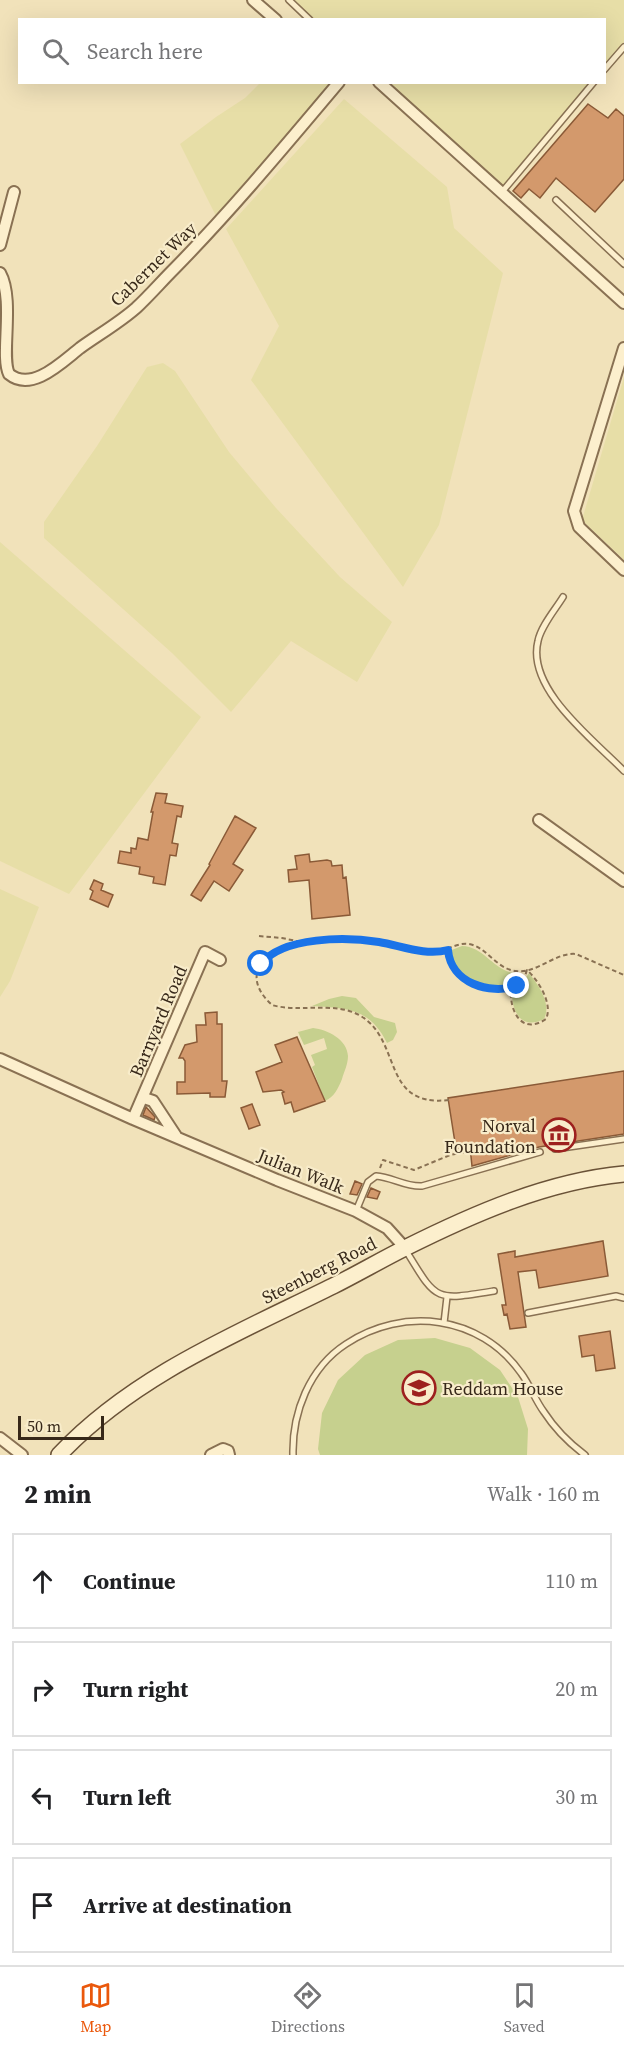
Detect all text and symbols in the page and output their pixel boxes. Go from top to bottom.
search box [18,18,606,84]
icon: search [39,35,72,68]
text: Search here [87,36,203,66]
street label: Cabernet Way [104,216,202,312]
route start [247,950,273,976]
street label: Barnyard Road [123,961,193,1081]
route end [503,972,529,998]
place label: Norval Foundation [444,1113,536,1159]
museum icon: Norval Foundation [541,1117,577,1153]
street label: Julian Walk [253,1142,348,1200]
street label: Steenberg Road [257,1230,381,1310]
school or university icon: Reddam House [401,1370,437,1406]
place label: Reddam House [442,1376,563,1401]
scale bar [18,1413,104,1440]
text: 50 m [27,1415,61,1437]
text: 2 min [24,1476,91,1512]
text: Walk · 160 m [487,1480,600,1508]
icon: ahead [26,1565,59,1598]
text: Continue [83,1566,176,1596]
text: 110 m [545,1567,598,1595]
icon: right [26,1673,59,1706]
text: Turn right [83,1674,188,1704]
text: 20 m [555,1675,598,1703]
icon: left [26,1781,59,1814]
text: Turn left [83,1782,171,1812]
text: 30 m [555,1783,598,1811]
icon: arrive [26,1889,59,1922]
text: Arrive at destination [83,1890,292,1920]
tab: Map [79,1979,112,2037]
tab: Directions [271,1979,345,2037]
tab: Saved [504,1979,545,2037]

